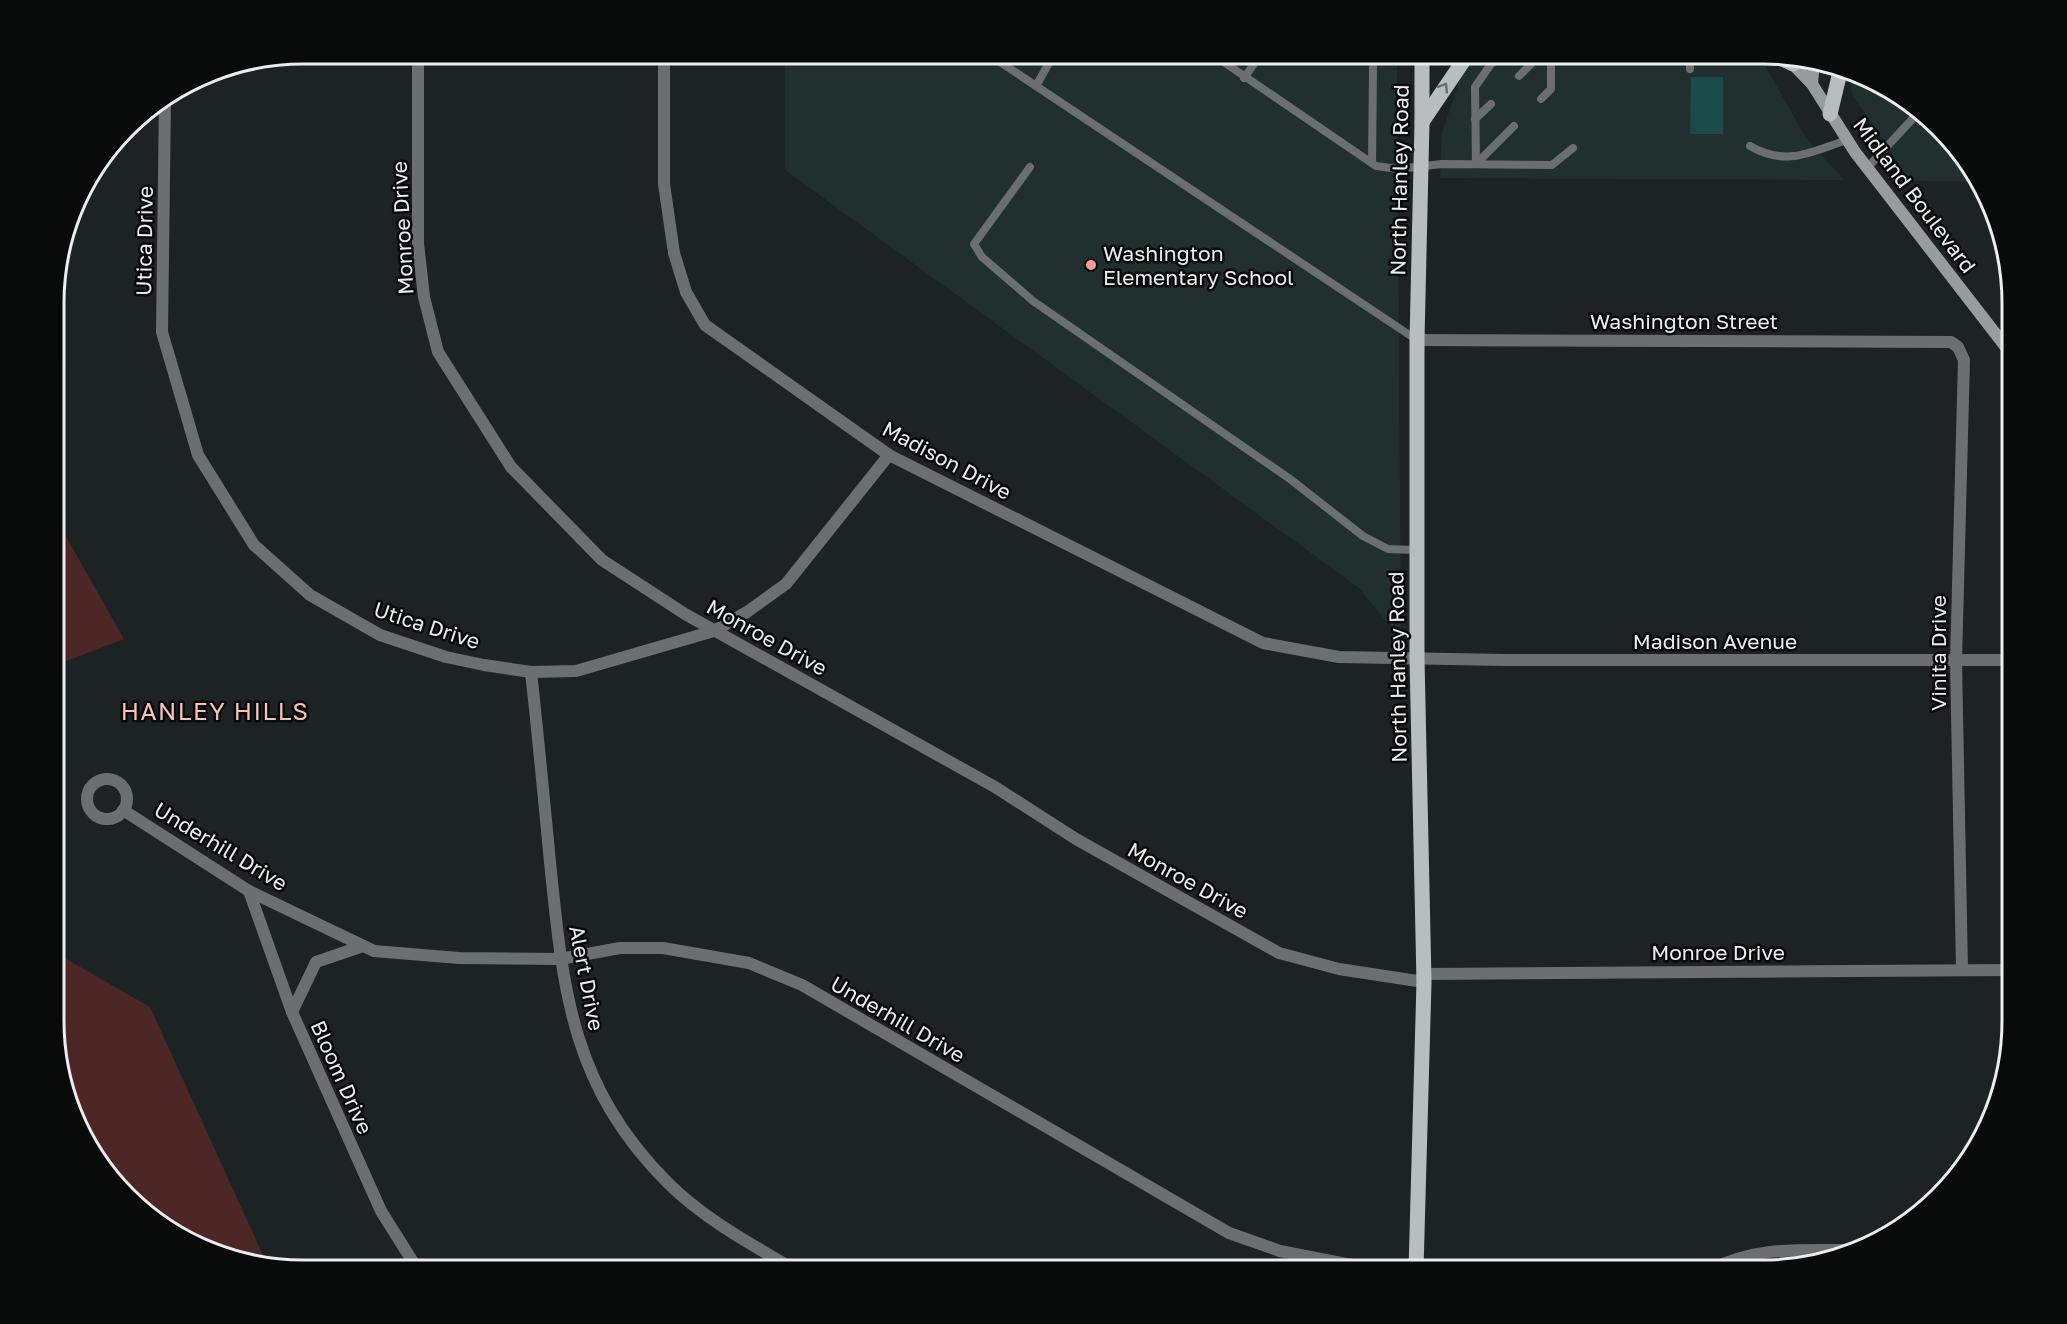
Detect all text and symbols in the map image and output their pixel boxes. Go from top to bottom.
one-way arrow [1437,83,1448,94]
street label: North Hanley Road [1384,84,1414,276]
street label: Midland Boulevard [1848,112,1982,278]
street label: Monroe Drive [386,161,418,295]
street label: Utica Drive [130,186,158,296]
place label: Washington Elementary School [1103,240,1294,290]
marker: Washington Elementary School [1084,258,1098,272]
street label: Washington Street [1590,308,1778,334]
street label: Madison Drive [878,415,1016,505]
street label: North Hanley Road [1382,571,1412,763]
street label: Monroe Drive [702,593,832,681]
street label: Vinita Drive [1925,595,1951,711]
street label: Utica Drive [371,596,483,654]
street label: Madison Avenue [1633,628,1797,654]
district label: HANLEY HILLS [121,696,309,725]
street label: Underhill Drive [150,796,292,896]
street label: Monroe Drive [1123,836,1253,924]
street label: Alert Drive [564,923,610,1033]
street label: Monroe Drive [1651,939,1785,965]
street label: Underhill Drive [826,970,970,1068]
street label: Bloom Drive [305,1016,379,1138]

